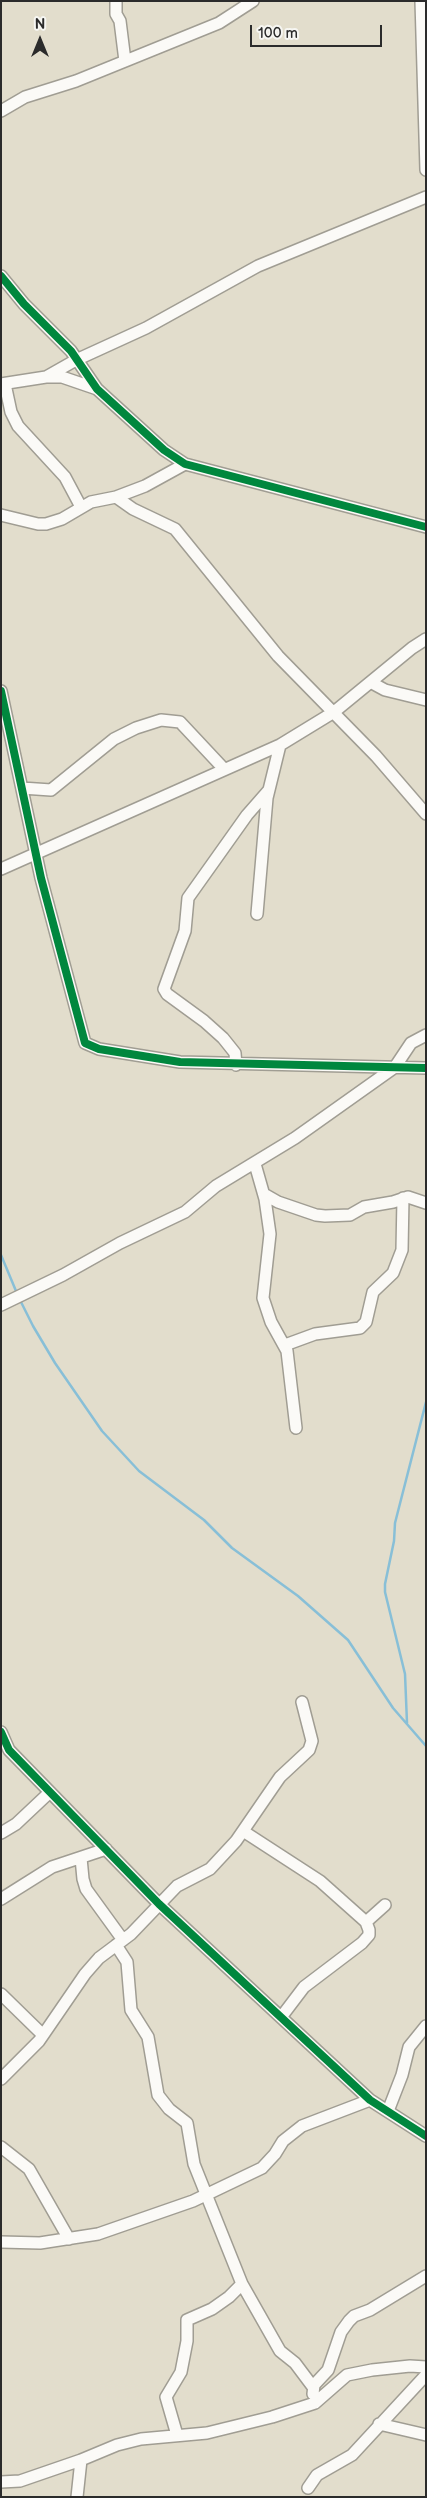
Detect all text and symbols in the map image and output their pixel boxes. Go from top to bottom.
north arrow [15,15,65,65]
scale bar [252,15,384,47]
text: N [35,16,45,33]
text: 100 m [258,24,298,43]

